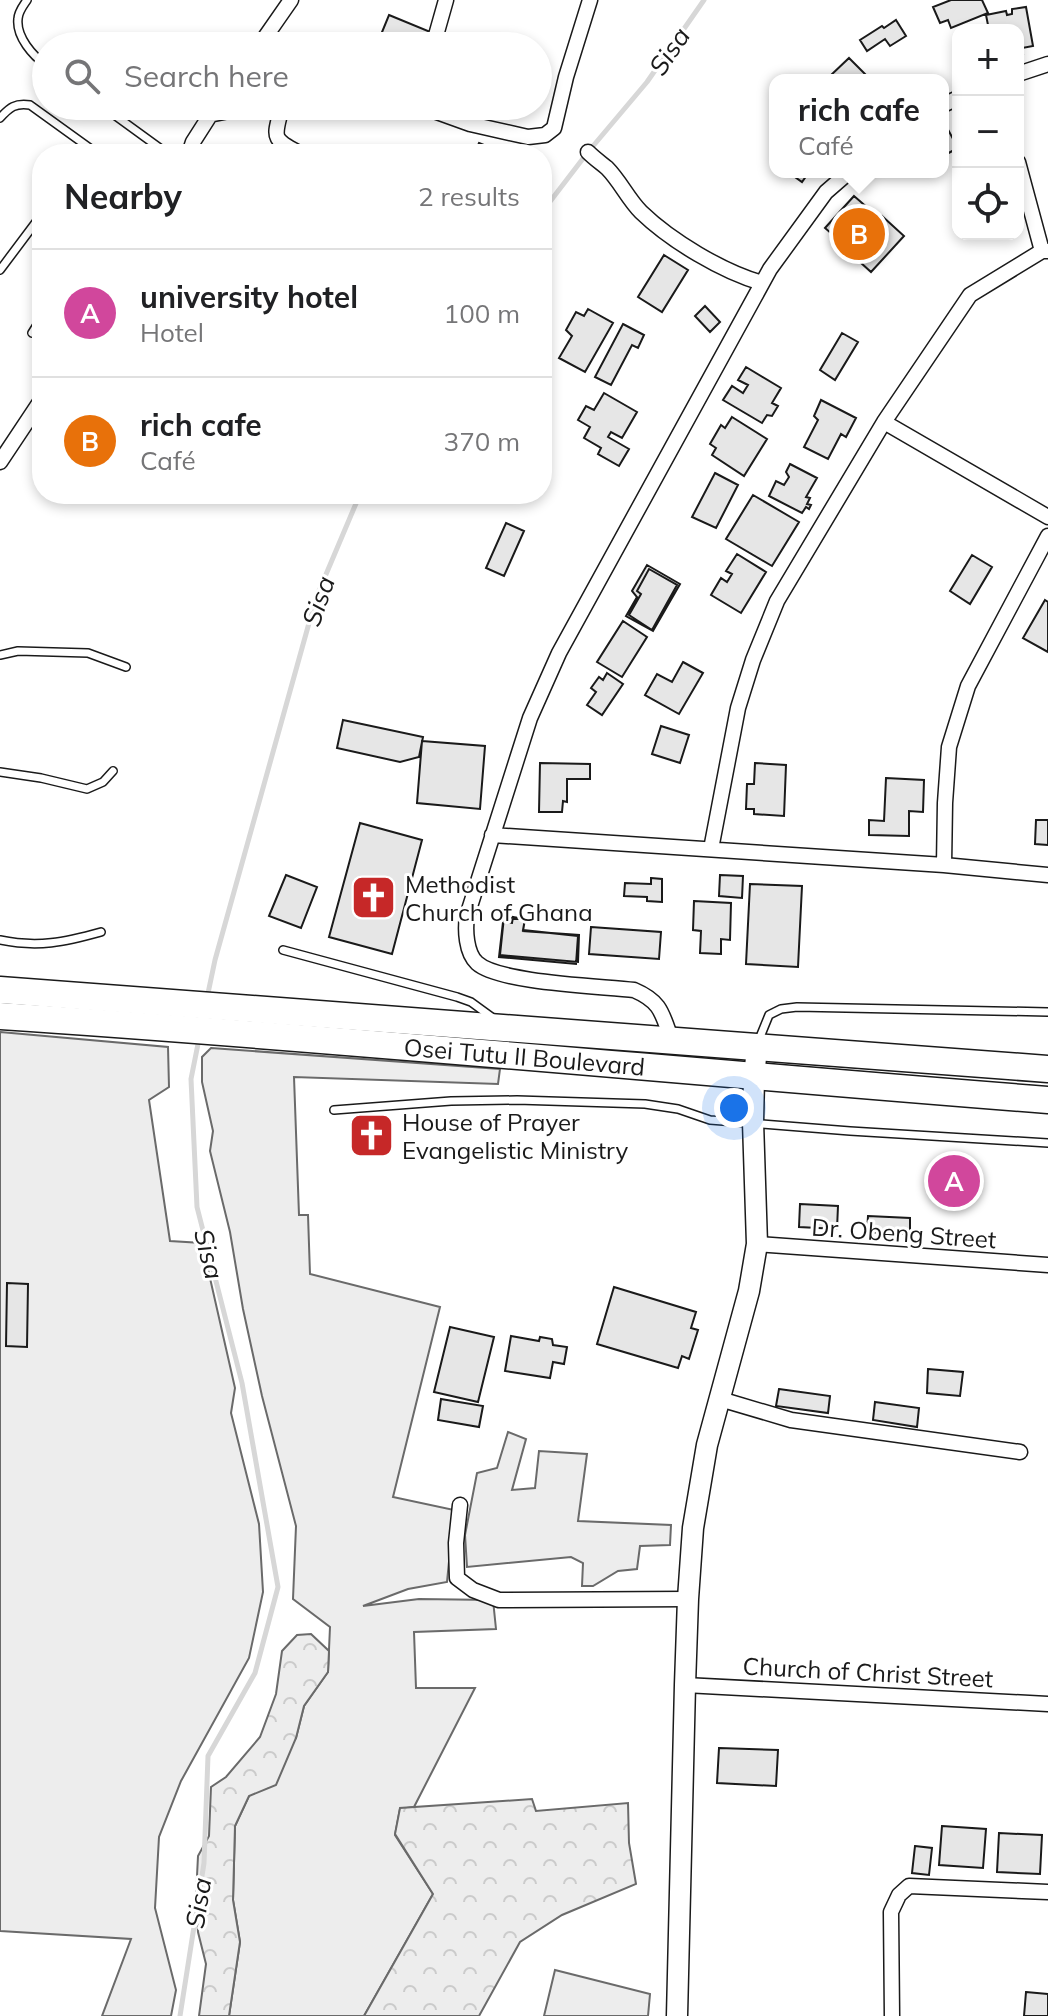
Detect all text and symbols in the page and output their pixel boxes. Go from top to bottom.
water label: Sisa [641,21,697,81]
map controls [952,24,1024,240]
button: + [952,24,1024,96]
search box [32,32,552,120]
icon: search [60,54,104,98]
text: Search here [124,57,289,95]
popup [769,74,949,178]
text: rich cafe [798,91,920,129]
button: − [952,96,1024,168]
text: Café [798,129,854,162]
button: locate [952,168,1024,240]
text: Nearby [64,175,182,218]
text: 2 results [418,180,520,213]
pin: B [833,204,885,264]
text: university hotel [140,278,358,316]
text: A [80,297,100,330]
text: 100 m [444,297,520,330]
text: Hotel [140,316,204,349]
text: rich cafe [140,406,262,444]
text: B [81,425,99,458]
text: 370 m [444,425,520,458]
text: Café [140,444,196,477]
water label: Sisa [294,572,342,630]
place label: Methodist Church of Ghana [405,869,593,927]
church icon: Methodist Church of Ghana [350,874,398,922]
street label: Osei Tutu II Boulevard [403,1031,646,1082]
your location [714,1088,754,1128]
place label: House of Prayer Evangelistic Ministry [402,1107,629,1165]
church icon: House of Prayer Evangelistic Ministry [347,1112,395,1160]
pin: A [928,1151,980,1211]
street label: Dr. Obeng Street [811,1212,997,1254]
water label: Sisa [187,1225,231,1283]
street label: Church of Christ Street [742,1650,994,1694]
water label: Sisa [178,1875,218,1931]

